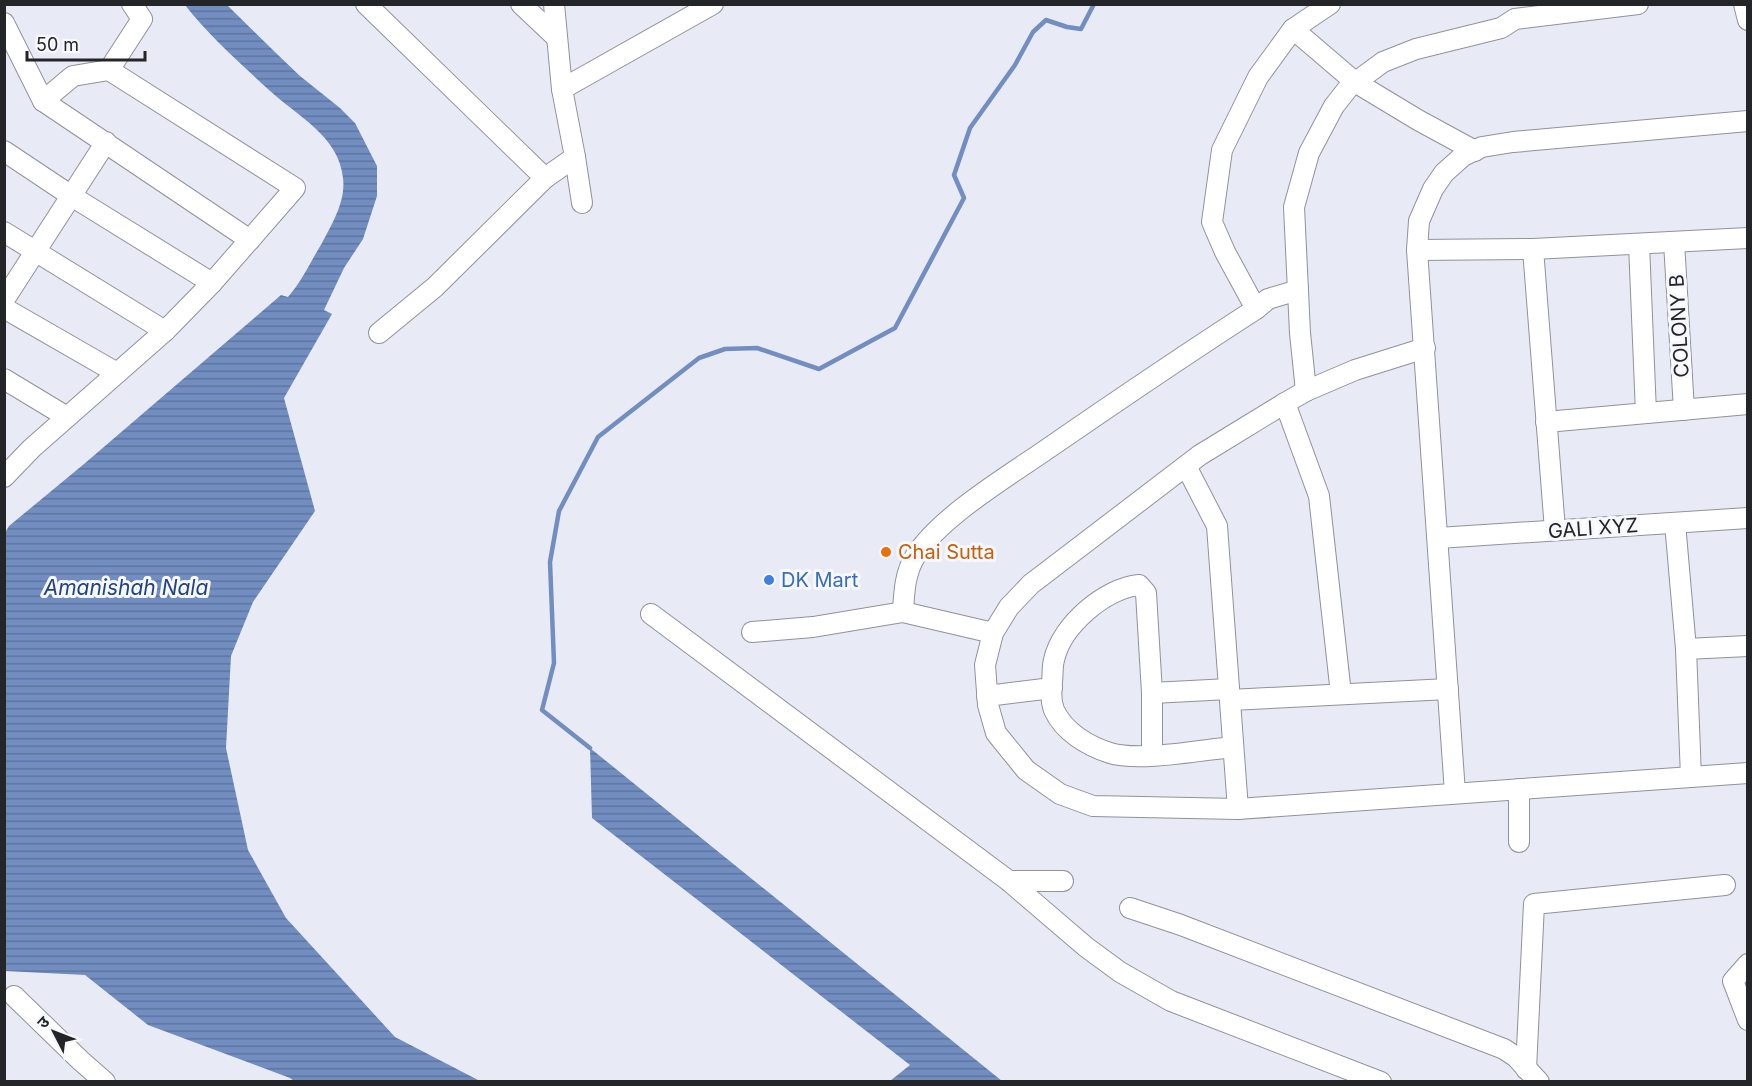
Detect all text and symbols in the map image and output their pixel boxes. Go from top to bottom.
scale bar [27,24,146,62]
text: 50 m [36,34,79,55]
street label: COLONY B [1664,274,1694,378]
street label: GALI XYZ [1547,513,1639,543]
place label: Chai Sutta [898,540,995,564]
marker: Chai Sutta [879,545,893,559]
place label: DK Mart [781,568,859,592]
marker: DK Mart [762,573,776,587]
water label: Amanishah Nala [43,575,208,600]
north arrow [24,1002,84,1062]
text: उ [32,1011,54,1032]

